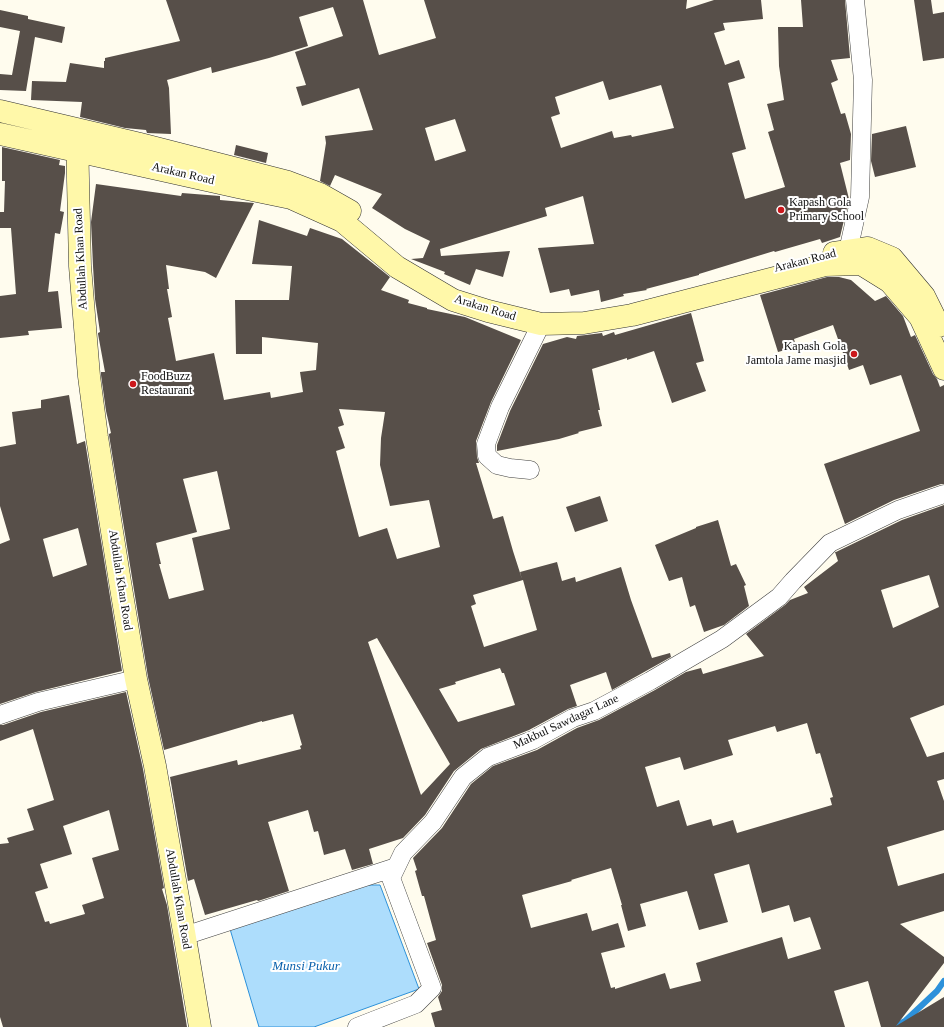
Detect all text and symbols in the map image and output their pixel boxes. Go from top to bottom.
street label: Arakan Road [150,160,216,188]
place label: Kapash Gola Primary School [789,196,864,224]
marker: Kapash Gola Primary School [776,205,786,215]
street label: Abdullah Khan Road [71,208,91,310]
street label: Arakan Road [772,246,838,276]
street label: Arakan Road [452,292,518,324]
place label: Kapash Gola Jamtola Jame masjid [746,340,846,368]
marker: Kapash Gola Jamtola Jame masjid [849,349,859,359]
place label: FoodBuzz Restaurant [141,370,192,398]
marker: FoodBuzz Restaurant [128,379,138,389]
street label: Abdullah Khan Road [105,529,135,631]
street label: Makbul Sawdagar Lane [511,691,621,753]
street label: Abdullah Khan Road [162,848,194,950]
water label: Munsi Pukur [272,959,340,975]

